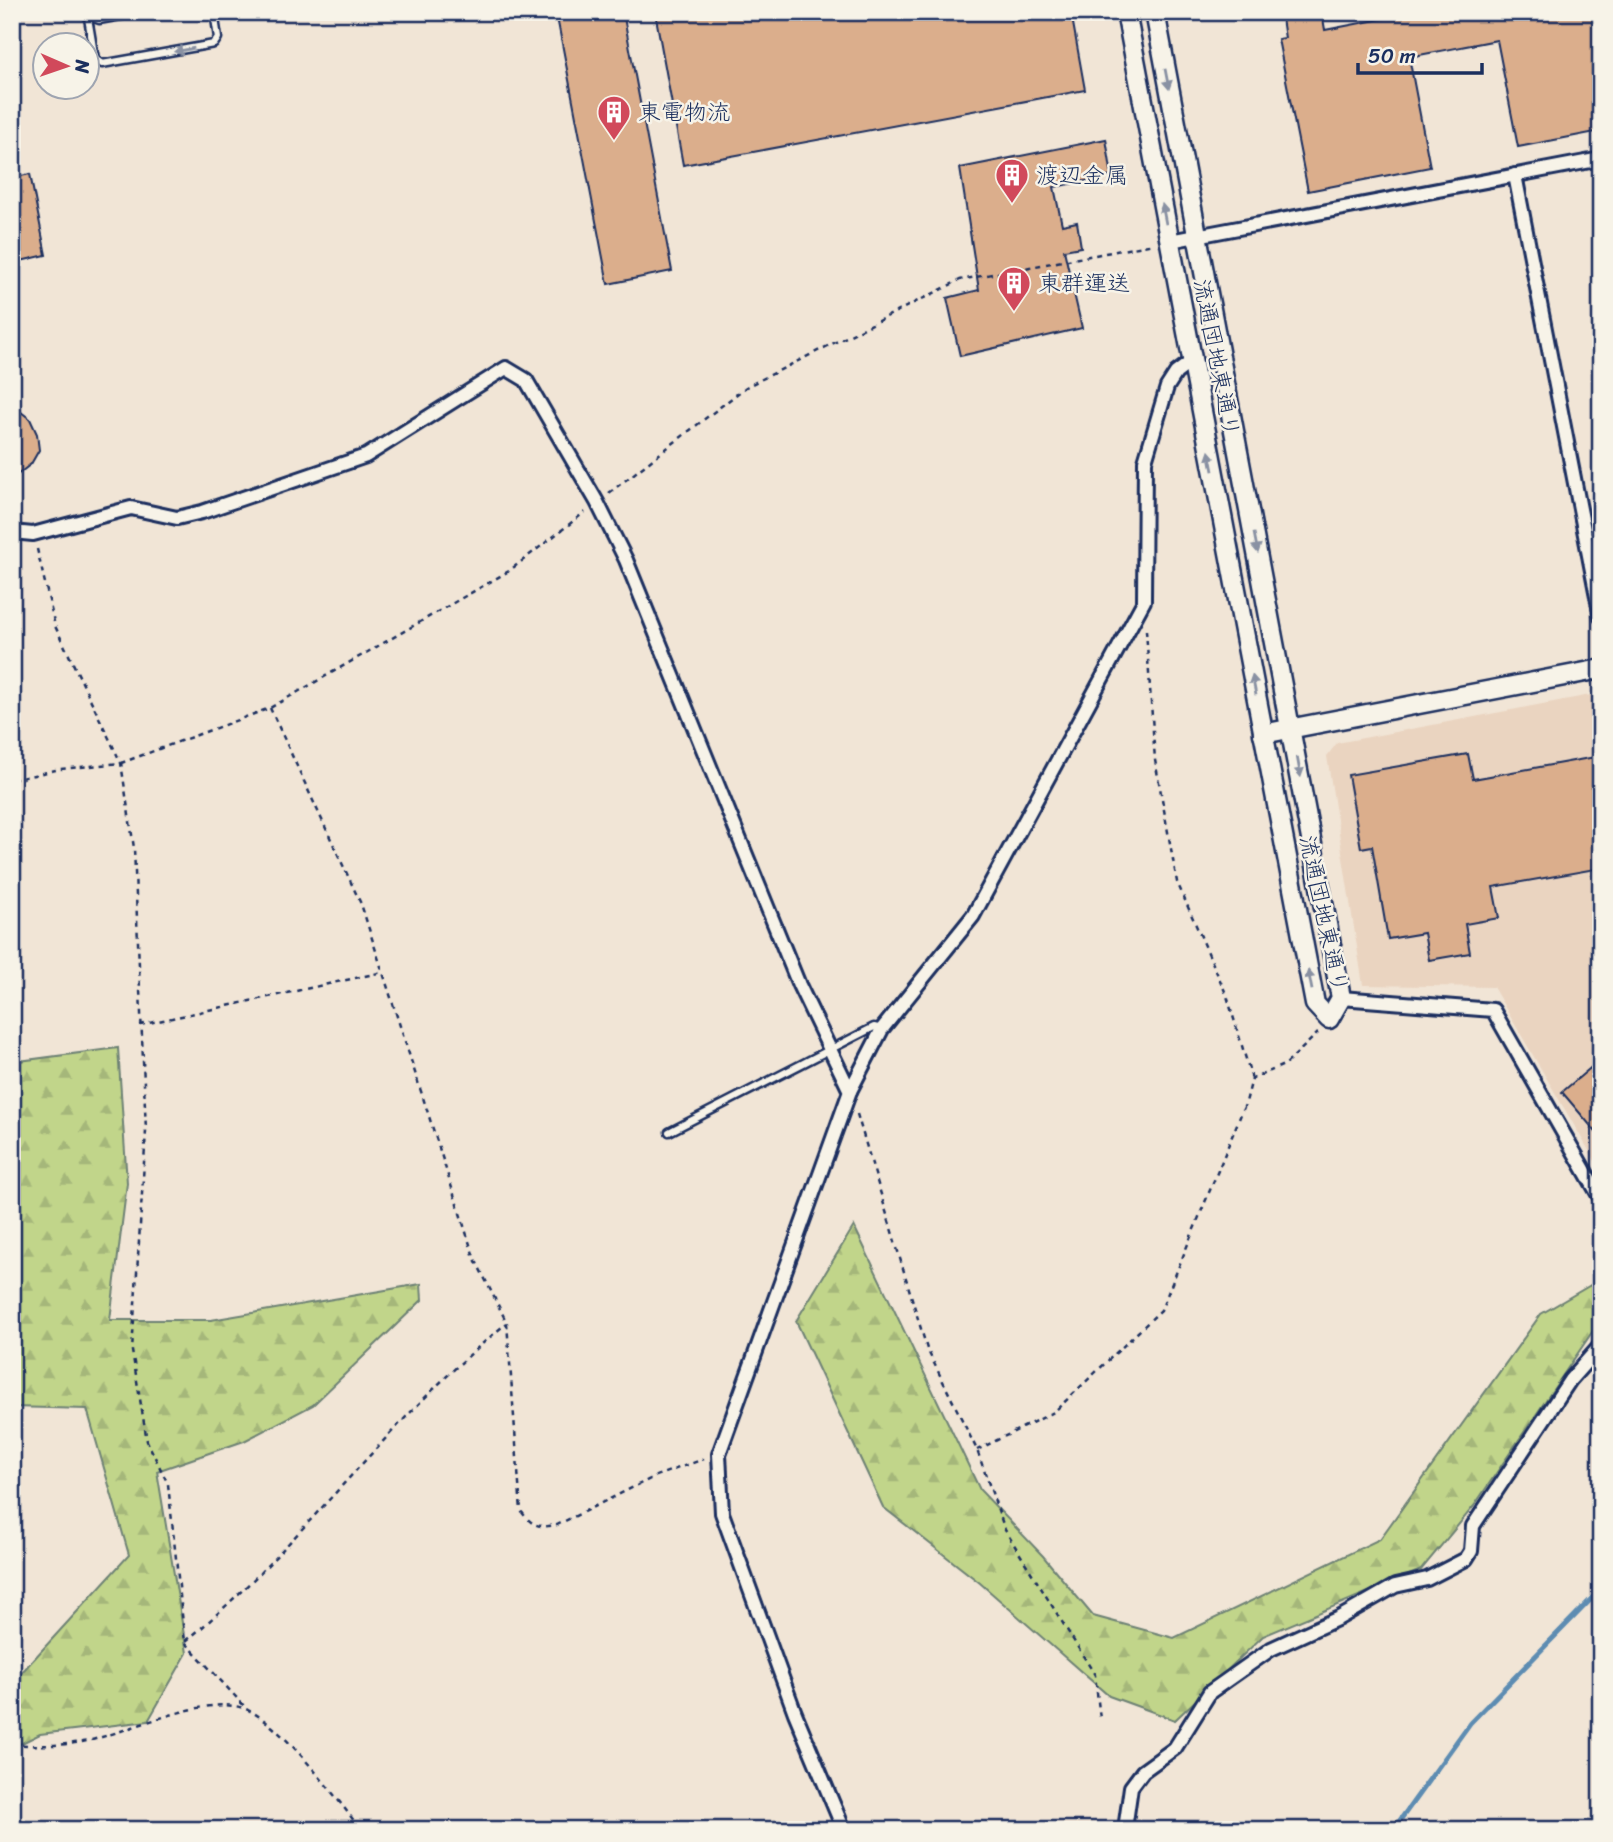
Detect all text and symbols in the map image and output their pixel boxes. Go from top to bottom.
north arrow [32,32,102,102]
scale bar [1358,32,1482,76]
text: 50 m [1368,37,1416,75]
one-way arrow [173,45,195,56]
text: N [66,58,99,75]
one-way arrow [1162,68,1173,90]
place label: 東電物流 [638,92,730,133]
building icon: 東電物流 [595,93,633,142]
place label: 渡辺金属 [1036,155,1128,196]
building icon: 渡辺金属 [993,156,1031,205]
one-way arrow [1159,203,1170,225]
place label: 東群運送 [1038,263,1130,304]
building icon: 東群運送 [995,264,1033,313]
street label: 流通団地東通り [1181,275,1252,441]
one-way arrow [1206,450,1217,472]
one-way arrow [1251,532,1262,554]
one-way arrow [1248,674,1259,696]
one-way arrow [1293,756,1304,778]
street label: 流通団地東通り [1287,831,1360,997]
one-way arrow [1304,969,1315,991]

